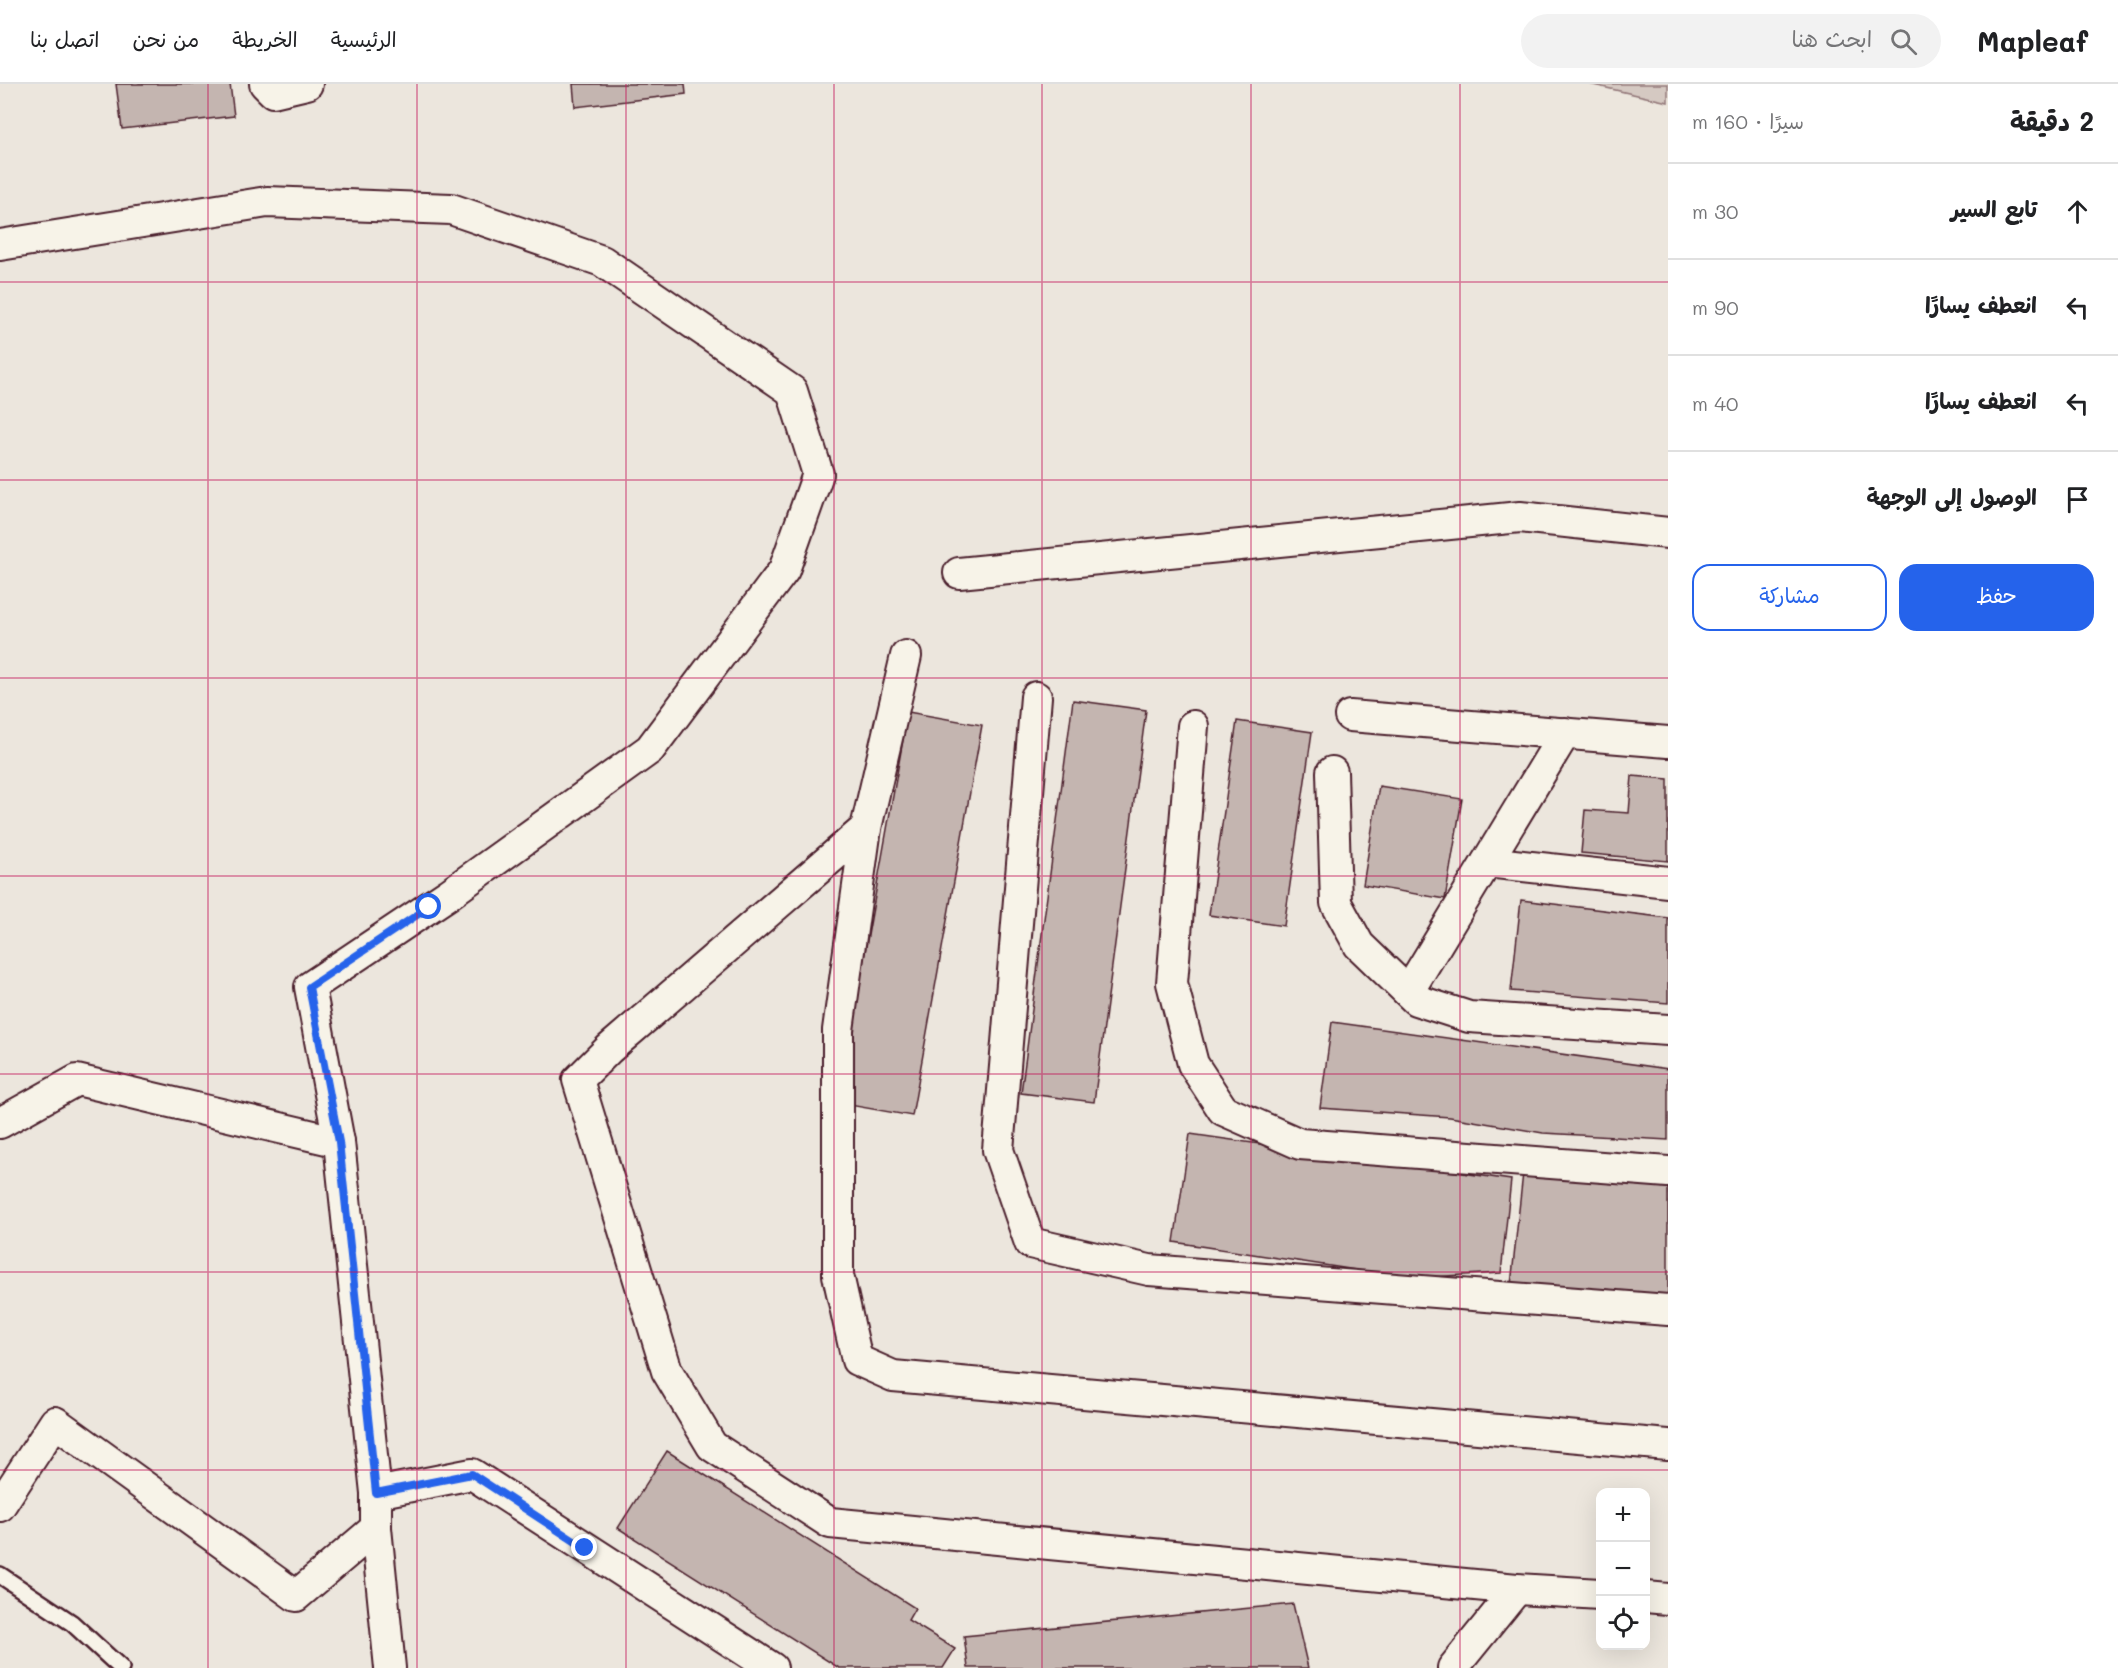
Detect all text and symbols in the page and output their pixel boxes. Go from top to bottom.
search box [1521,14,1941,68]
text: Mapleaf [1977,23,2088,59]
text: ابحث هنا [1791,24,1872,53]
text: اتصل بنا [30,25,100,52]
text: من نحن [133,25,199,52]
text: الخريطة [232,25,298,52]
text: الرئيسية [331,25,397,52]
icon: search [1887,25,1920,58]
text: 2 دقيقة [2010,104,2094,138]
text: سيرًا · 160 m [1692,108,1804,134]
text: تابع السير [1951,194,2037,223]
icon: ahead [2061,195,2094,228]
text: 30 m [1692,198,1738,224]
text: انعطف يسارًا [1925,290,2037,319]
icon: left [2061,291,2094,324]
text: 90 m [1692,294,1739,320]
text: انعطف يسارًا [1925,386,2037,415]
icon: left [2061,387,2094,420]
text: 40 m [1692,390,1738,416]
text: الوصول إلى الوجهة [1866,482,2037,511]
icon: arrive [2061,483,2094,516]
button: مشاركة [1692,564,1887,631]
button: حفظ [1899,564,2094,631]
route start [415,893,441,919]
map controls [1596,1488,1650,1650]
button: + [1596,1488,1650,1542]
route end [571,1534,597,1560]
button: − [1596,1542,1650,1596]
button: locate [1596,1596,1650,1650]

